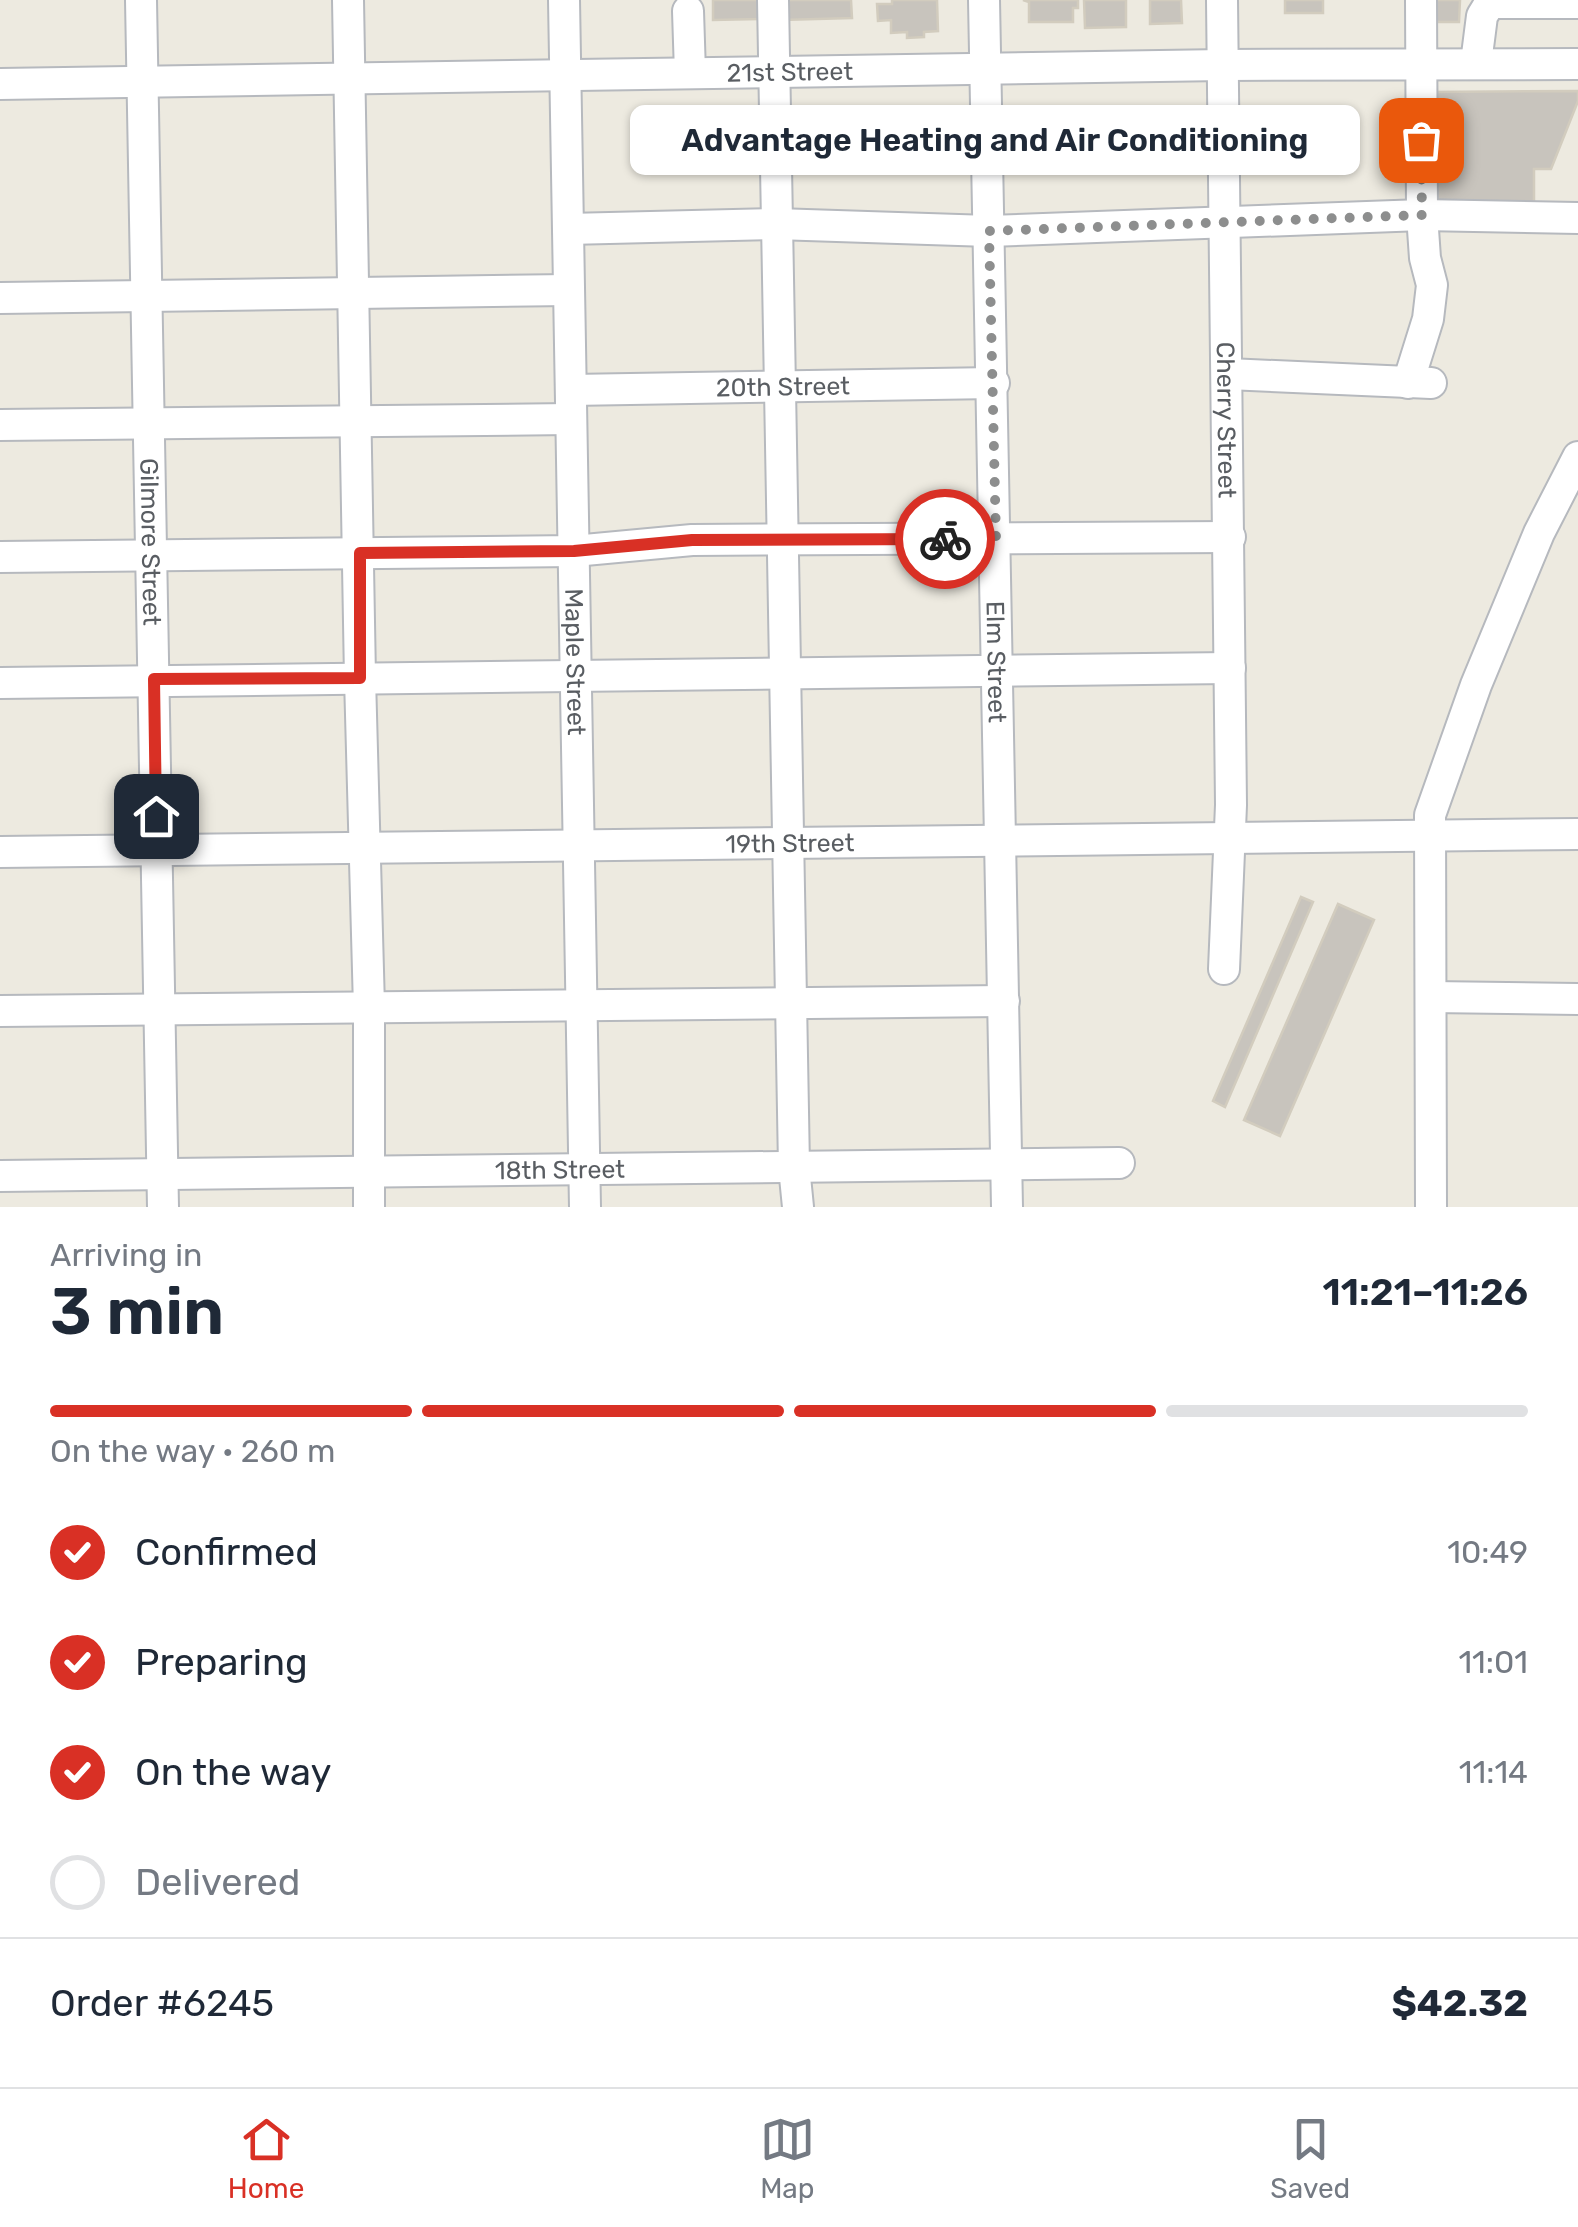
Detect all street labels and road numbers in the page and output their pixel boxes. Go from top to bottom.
street label: 21st Street [726,56,854,87]
street label: Cherry Street [1211,342,1242,499]
street label: 20th Street [716,371,850,402]
street label: Gilmore Street [135,458,167,626]
street label: Maple Street [560,588,591,736]
street label: Elm Street [981,601,1012,723]
street label: 19th Street [725,828,855,858]
street label: 18th Street [495,1154,625,1185]

